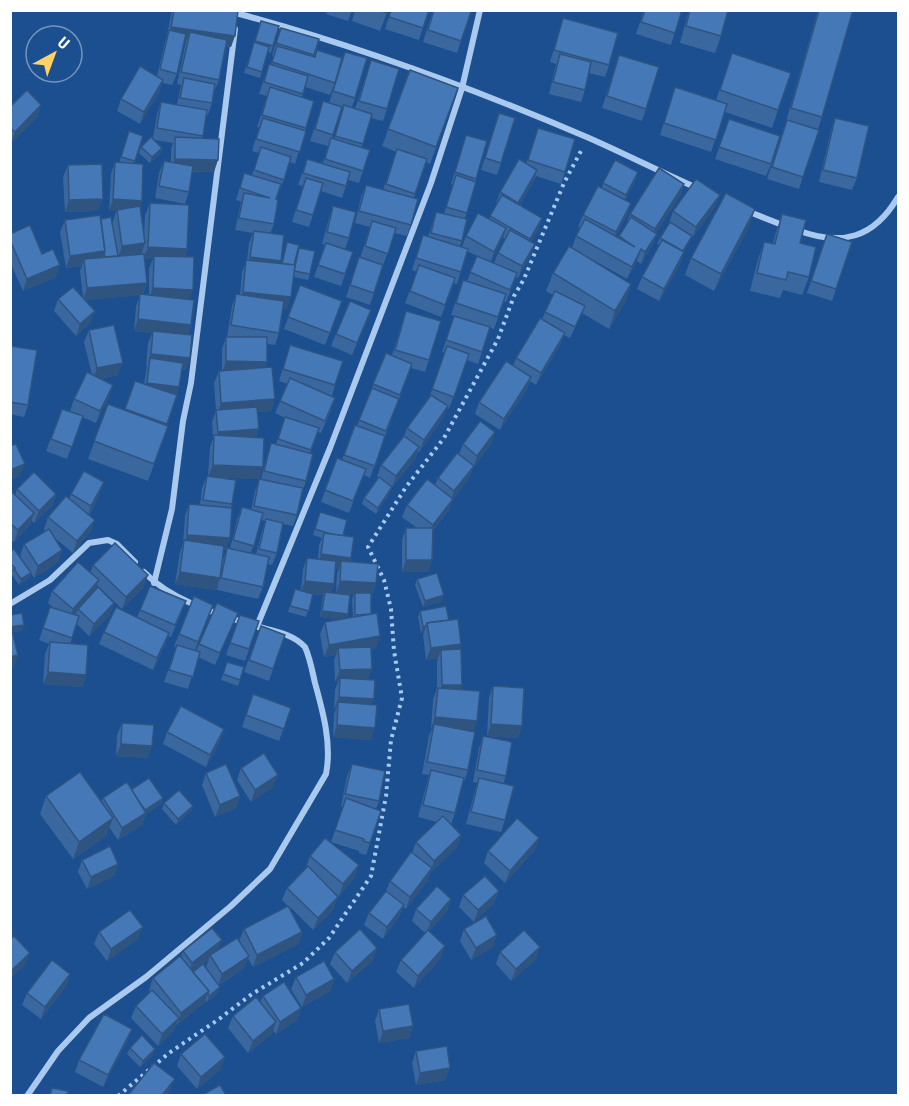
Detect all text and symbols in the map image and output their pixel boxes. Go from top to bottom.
north arrow [24,24,84,84]
text: U [54,33,73,53]

